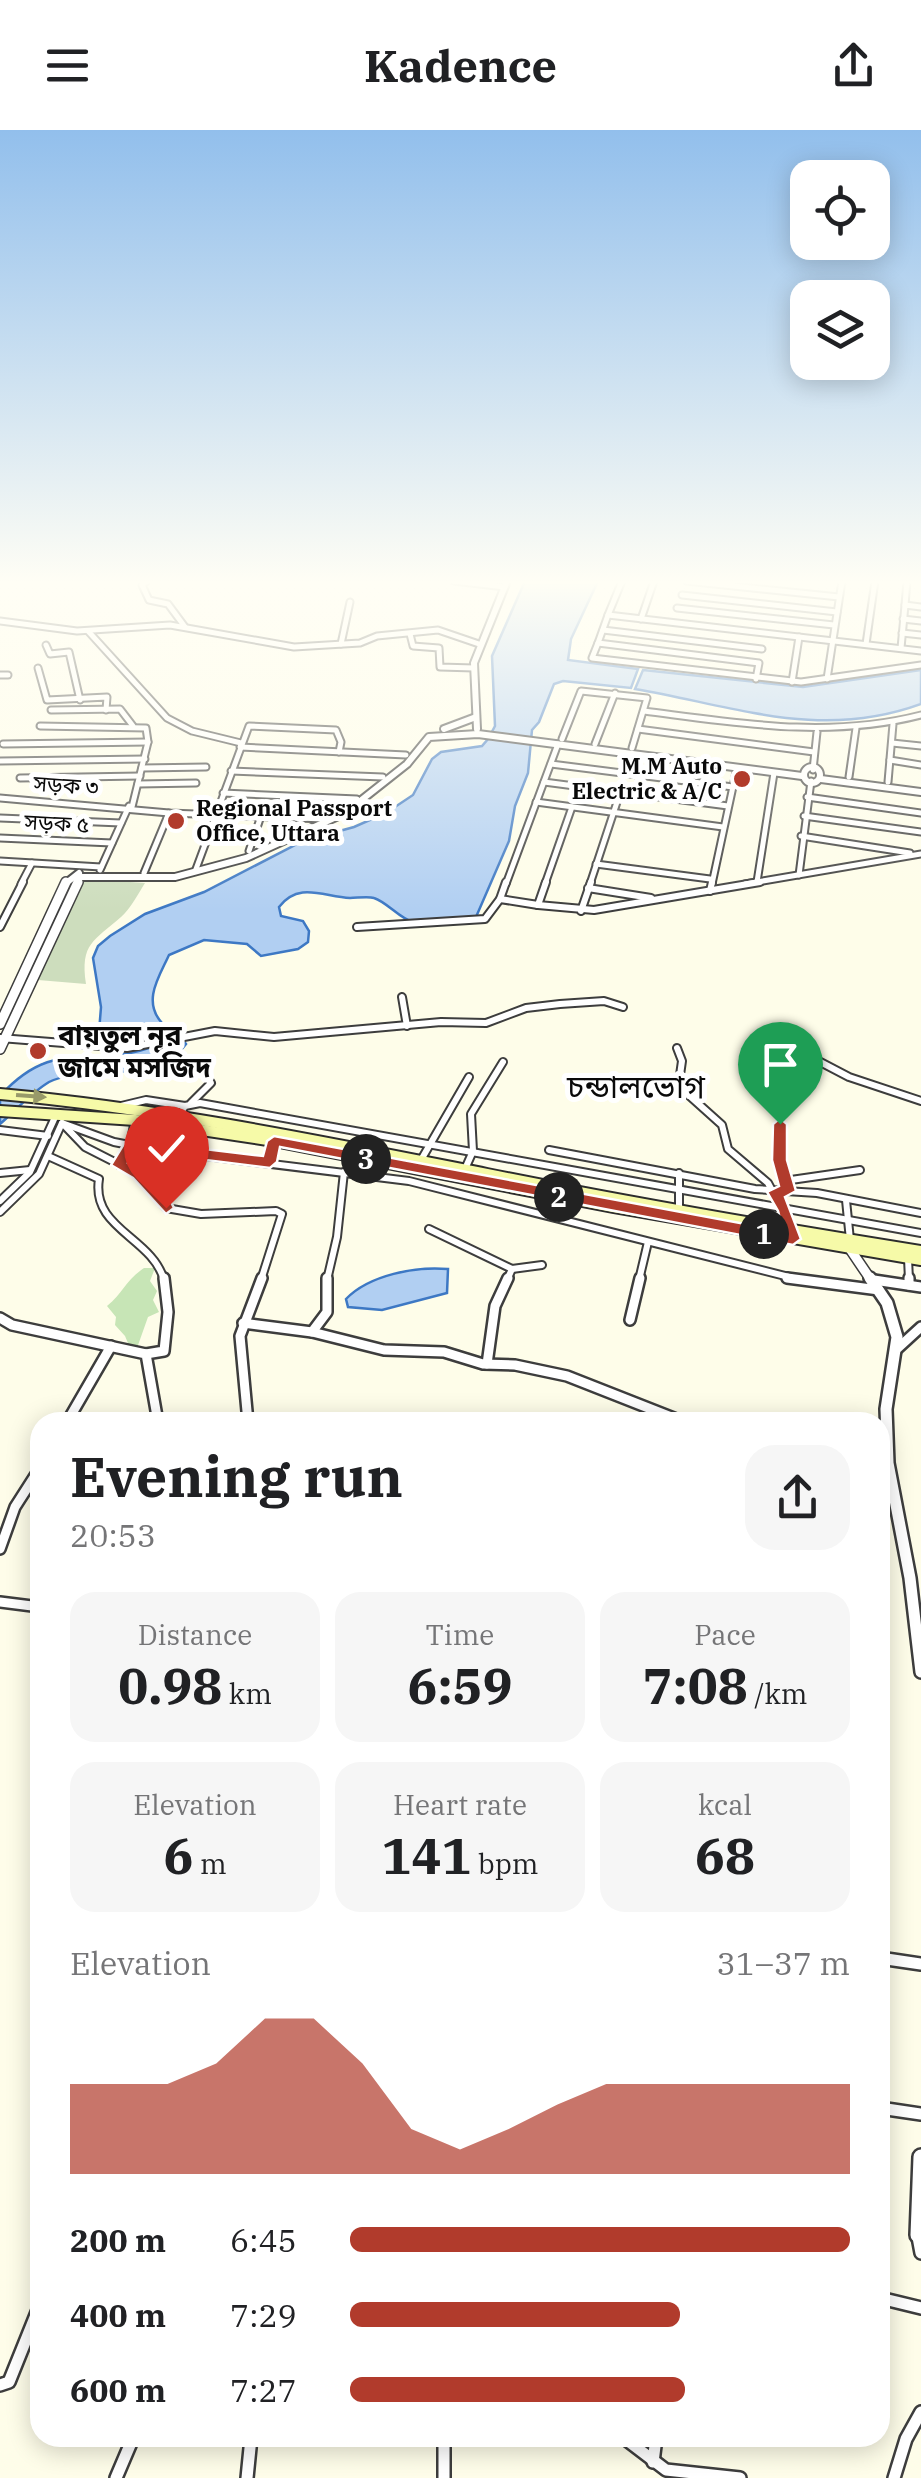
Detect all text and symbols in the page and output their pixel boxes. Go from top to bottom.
text: Kadence [364,36,557,94]
icon: menu [40,38,95,93]
icon: share [826,38,881,93]
map controls [790,160,890,380]
button: locate [790,160,890,260]
button: layers [790,280,890,380]
place label: M.M Auto Electric & A/C [572,751,722,805]
street label: সড়ক ৩ [31,768,100,801]
marker: M.M Auto Electric & A/C [731,768,753,790]
place label: Regional Passport Office, Uttara [196,793,392,847]
street label: সড়ক ৫ [23,806,90,839]
marker: Regional Passport Office, Uttara [165,810,187,832]
place label: বায়তুল নূর জামে মসজিদ [57,1016,212,1085]
pin [738,1022,823,1125]
icon: arrive [753,1037,808,1092]
marker: বায়তুল নূর জামে মসজিদ [27,1040,49,1062]
district label: চন্ডালভোগ [566,1065,705,1107]
one-way arrow [16,1088,48,1104]
pin [124,1106,209,1209]
icon: check [139,1121,194,1176]
pin: 3 [341,1134,391,1184]
text: 3 [358,1140,374,1177]
pin: 2 [534,1172,584,1222]
text: 2 [551,1178,567,1215]
pin: 1 [739,1209,789,1259]
text: 1 [756,1215,772,1252]
text: Evening run [70,1441,403,1512]
button: share [745,1445,850,1550]
text: 20:53 [70,1514,156,1556]
text: Distance [138,1616,252,1653]
text: Time [426,1616,494,1653]
text: Pace [694,1616,756,1653]
text: 0.98 [118,1653,222,1718]
text: 6:59 [407,1653,513,1718]
text: 7:08 [643,1653,748,1718]
text: km [222,1675,272,1712]
text: /km [748,1675,807,1712]
text: Elevation [133,1786,257,1823]
text: Heart rate [393,1786,527,1823]
text: kcal [698,1786,752,1823]
text: 6 [163,1823,193,1888]
text: 141 [381,1823,471,1888]
text: 68 [695,1823,755,1888]
text: m [193,1845,227,1882]
text: bpm [471,1845,539,1882]
text: Elevation [70,1942,211,1984]
text: 31–37 m [716,1942,850,1984]
text: 200 m [70,2219,166,2261]
text: 6:45 [230,2219,297,2261]
text: 400 m [70,2294,166,2336]
text: 7:29 [230,2294,297,2336]
text: 600 m [70,2369,166,2411]
text: 7:27 [230,2369,297,2411]

